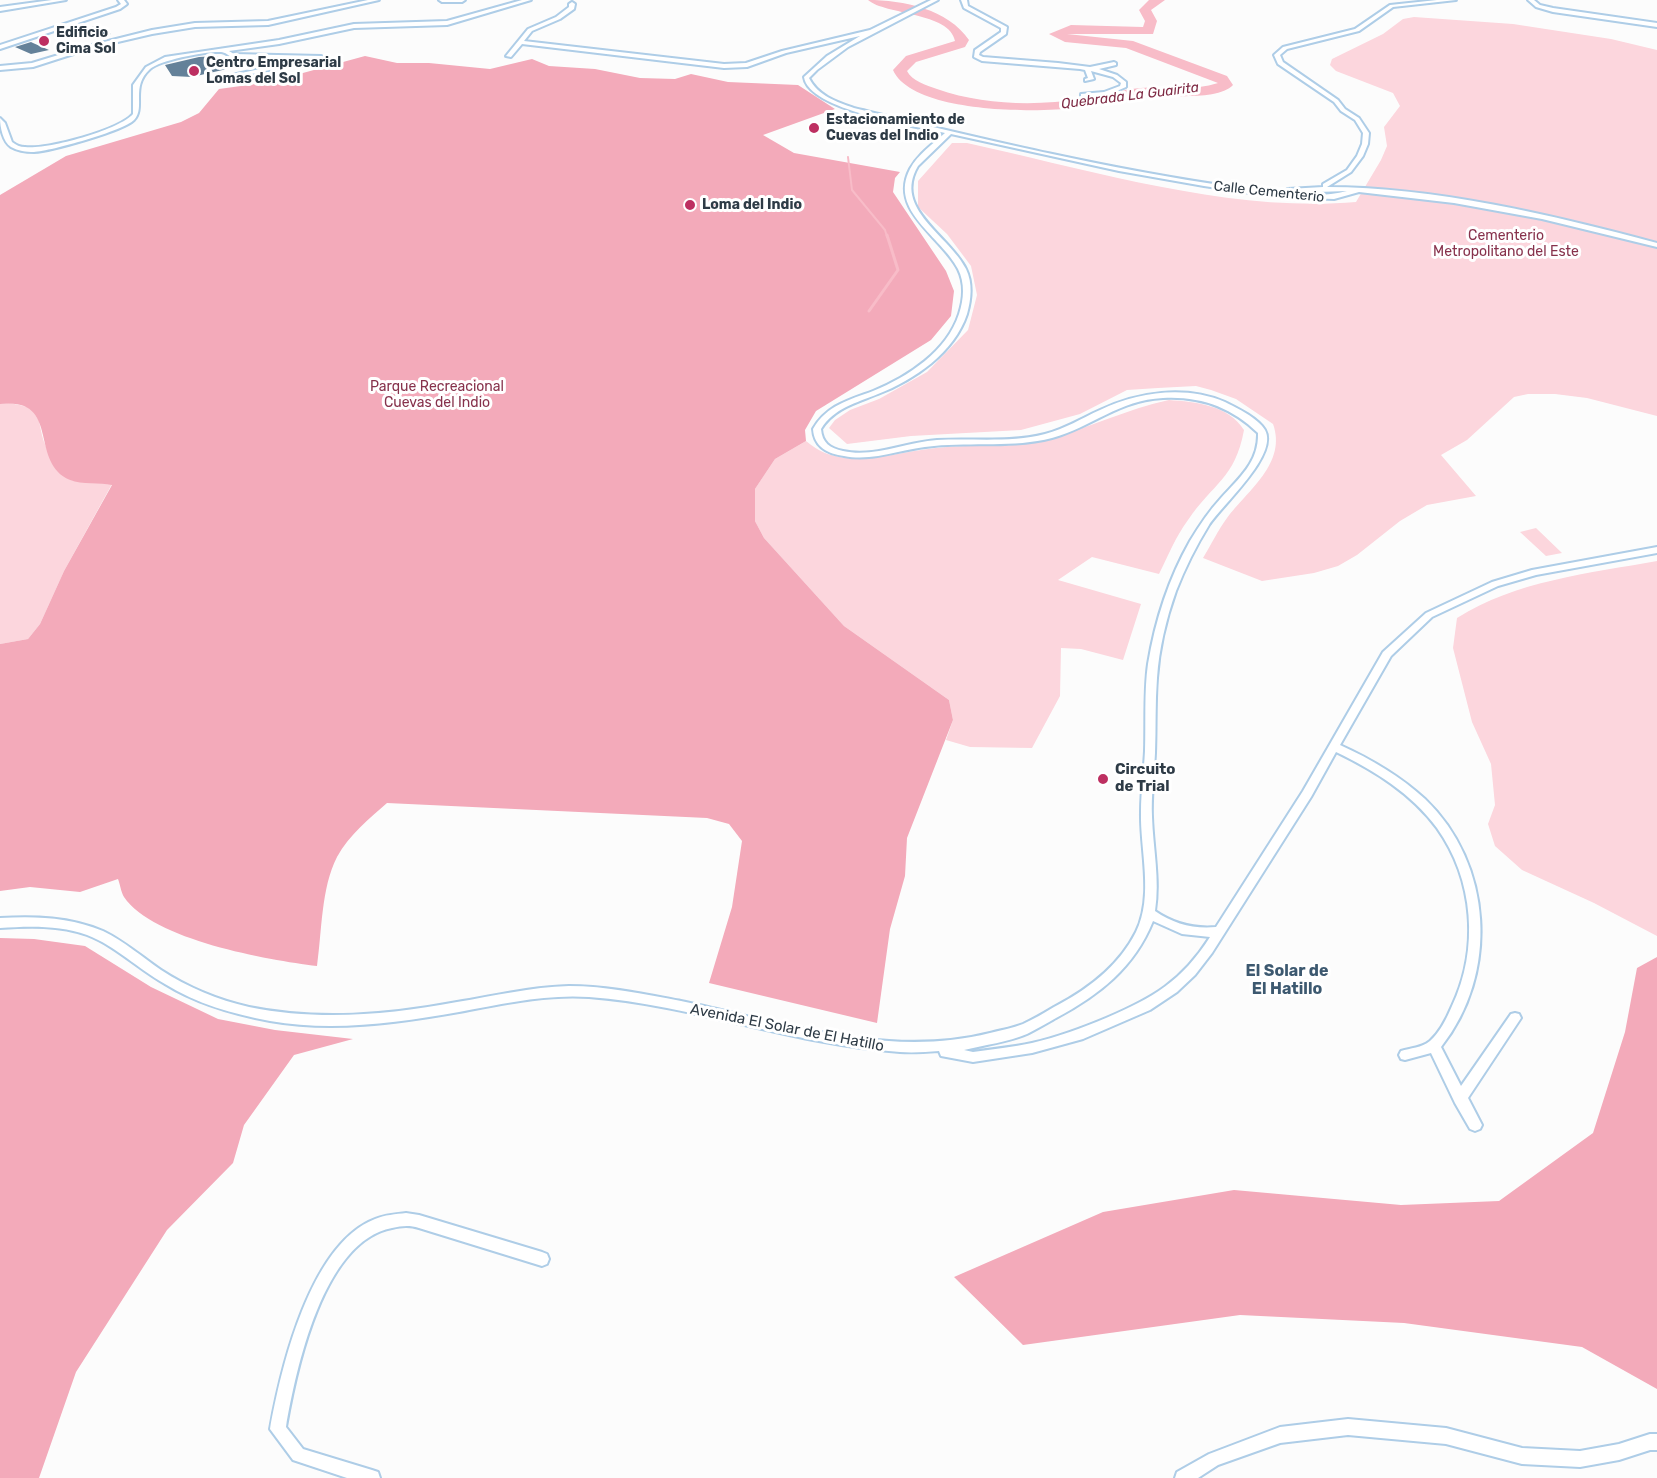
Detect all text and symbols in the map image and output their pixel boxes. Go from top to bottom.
place label: Edificio Cima Sol [56,25,116,57]
marker: Edificio Cima Sol [37,34,51,48]
place label: Centro Empresarial Lomas del Sol [206,55,341,88]
marker: Centro Empresarial Lomas del Sol [187,64,201,78]
water label: Quebrada La Guairita [1060,79,1200,113]
place label: Estacionamiento de Cuevas del Indio [826,112,965,144]
marker: Estacionamiento de Cuevas del Indio [807,121,821,135]
street label: Calle Cementerio [1213,178,1325,206]
place label: Loma del Indio [702,197,802,213]
marker: Loma del Indio [683,198,697,212]
park label: Cementerio Metropolitano del Este [1433,228,1579,260]
park label: Parque Recreacional Cuevas del Indio [370,379,504,412]
place label: Circuito de Trial [1115,761,1175,796]
marker: Circuito de Trial [1096,772,1110,786]
district label: El Solar de El Hatillo [1246,961,1328,999]
street label: Avenida El Solar de El Hatillo [689,1000,885,1056]

